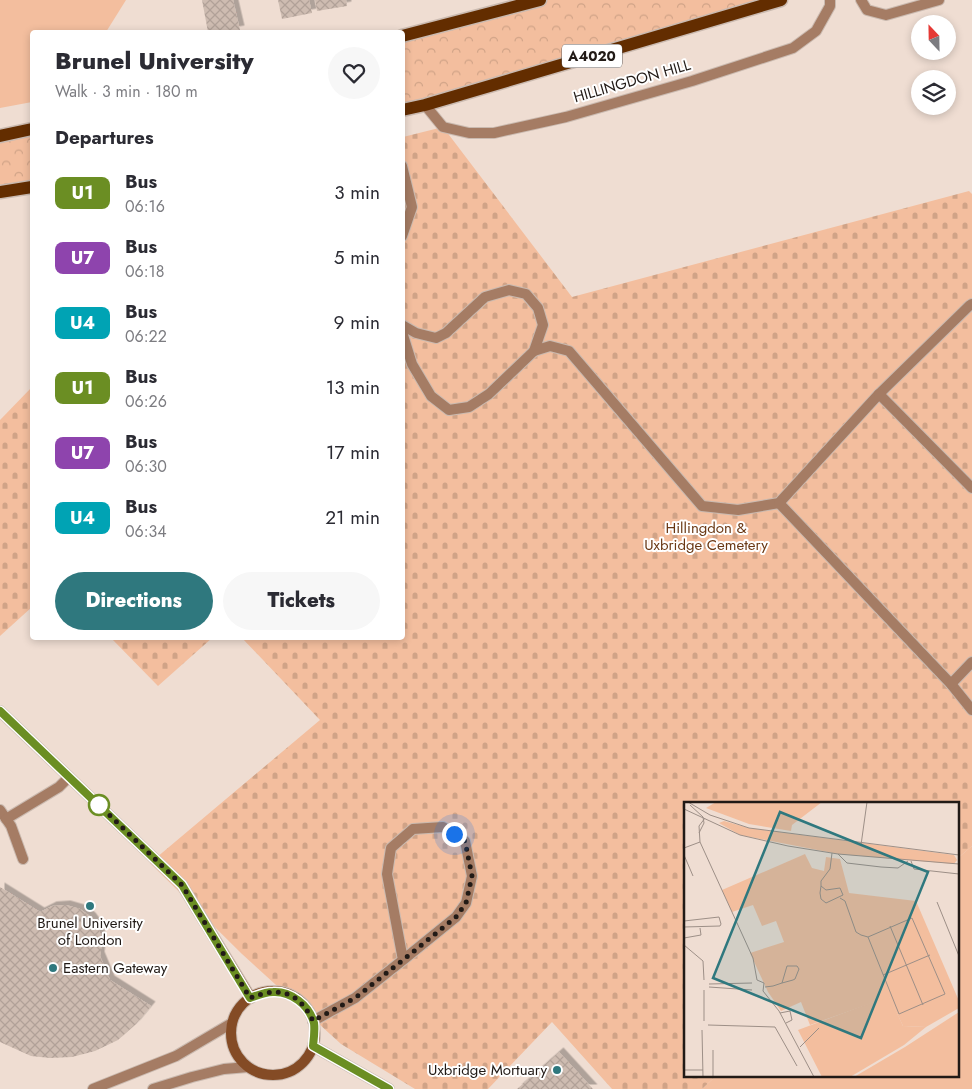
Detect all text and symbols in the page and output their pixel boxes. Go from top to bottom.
north arrow [911,15,956,60]
map controls [911,15,956,115]
text: Brunel University [55,43,254,78]
road number: A4020 [562,44,622,68]
button: heart [328,47,380,99]
street label: HILLINGDON HILL [571,54,693,108]
button: layers [911,70,956,115]
text: Walk · 3 min · 180 m [55,80,198,103]
text: Departures [55,124,154,151]
text: Bus [125,168,157,195]
text: 3 min [334,179,380,206]
text: U1 [72,180,93,206]
text: 06:16 [125,195,165,218]
text: Bus [125,233,157,260]
text: 5 min [334,244,380,271]
text: U7 [71,245,94,271]
text: 06:18 [125,260,165,283]
text: Bus [125,298,157,325]
text: 9 min [334,309,380,336]
text: U4 [70,310,95,336]
text: 06:22 [125,325,167,348]
text: Bus [125,363,157,390]
text: 13 min [326,374,380,401]
text: U1 [72,375,93,401]
text: 06:26 [125,390,167,413]
text: Bus [125,428,157,455]
text: 17 min [326,439,380,466]
text: U7 [71,440,94,466]
text: 06:30 [125,455,167,478]
text: Bus [125,493,157,520]
text: 21 min [325,504,380,531]
text: U4 [70,505,95,531]
park label: Hillingdon & Uxbridge Cemetery [644,517,768,556]
text: 06:34 [125,520,167,543]
button: Directions [55,572,213,630]
button: Tickets [223,572,380,630]
unlabelled marker [88,794,110,816]
inset map [684,802,960,1076]
your location [442,822,467,847]
marker: Brunel University of London [84,900,96,912]
place label: Brunel University of London [37,912,143,951]
place label: Eastern Gateway [63,957,168,979]
marker: Eastern Gateway [47,962,59,974]
place label: Uxbridge Mortuary [428,1059,547,1081]
marker: Uxbridge Mortuary [551,1064,563,1076]

